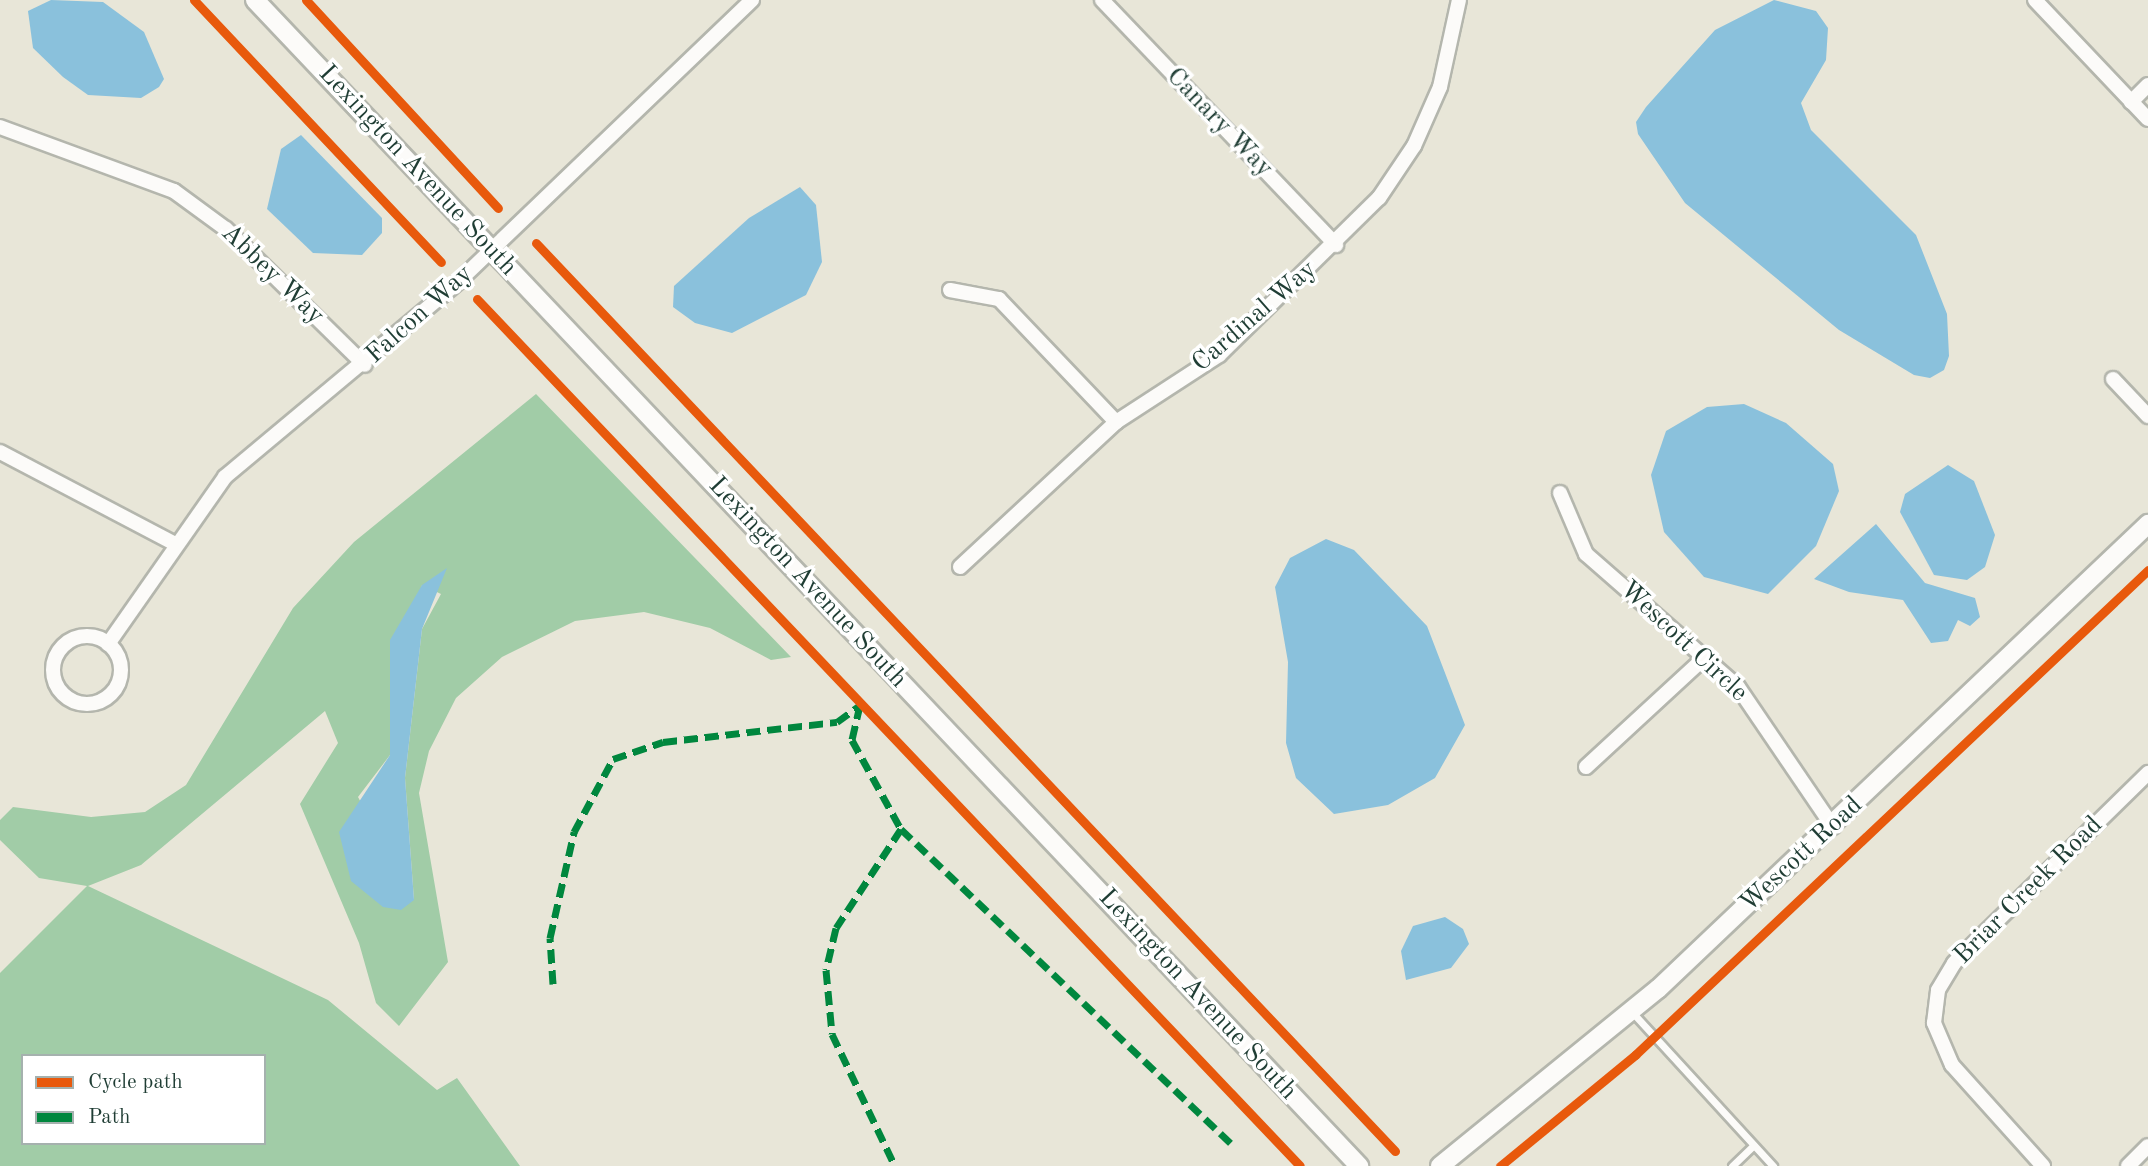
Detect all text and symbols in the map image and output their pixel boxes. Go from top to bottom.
street label: Lexington Avenue South [311,59,523,283]
street label: Canary Way [1159,62,1279,184]
street label: Abbey Way [214,218,330,332]
street label: Cardinal Way [1186,255,1324,379]
street label: Falcon Way [360,259,480,371]
street label: Lexington Avenue South [701,471,913,695]
street label: Wescott Circle [1613,575,1753,709]
street label: Wescott Road [1734,790,1870,920]
street label: Briar Creek Road [1948,810,2110,972]
street label: Lexington Avenue South [1091,883,1303,1107]
legend [21,1054,266,1145]
text: Cycle path [88,1072,183,1093]
text: Path [88,1107,131,1128]

